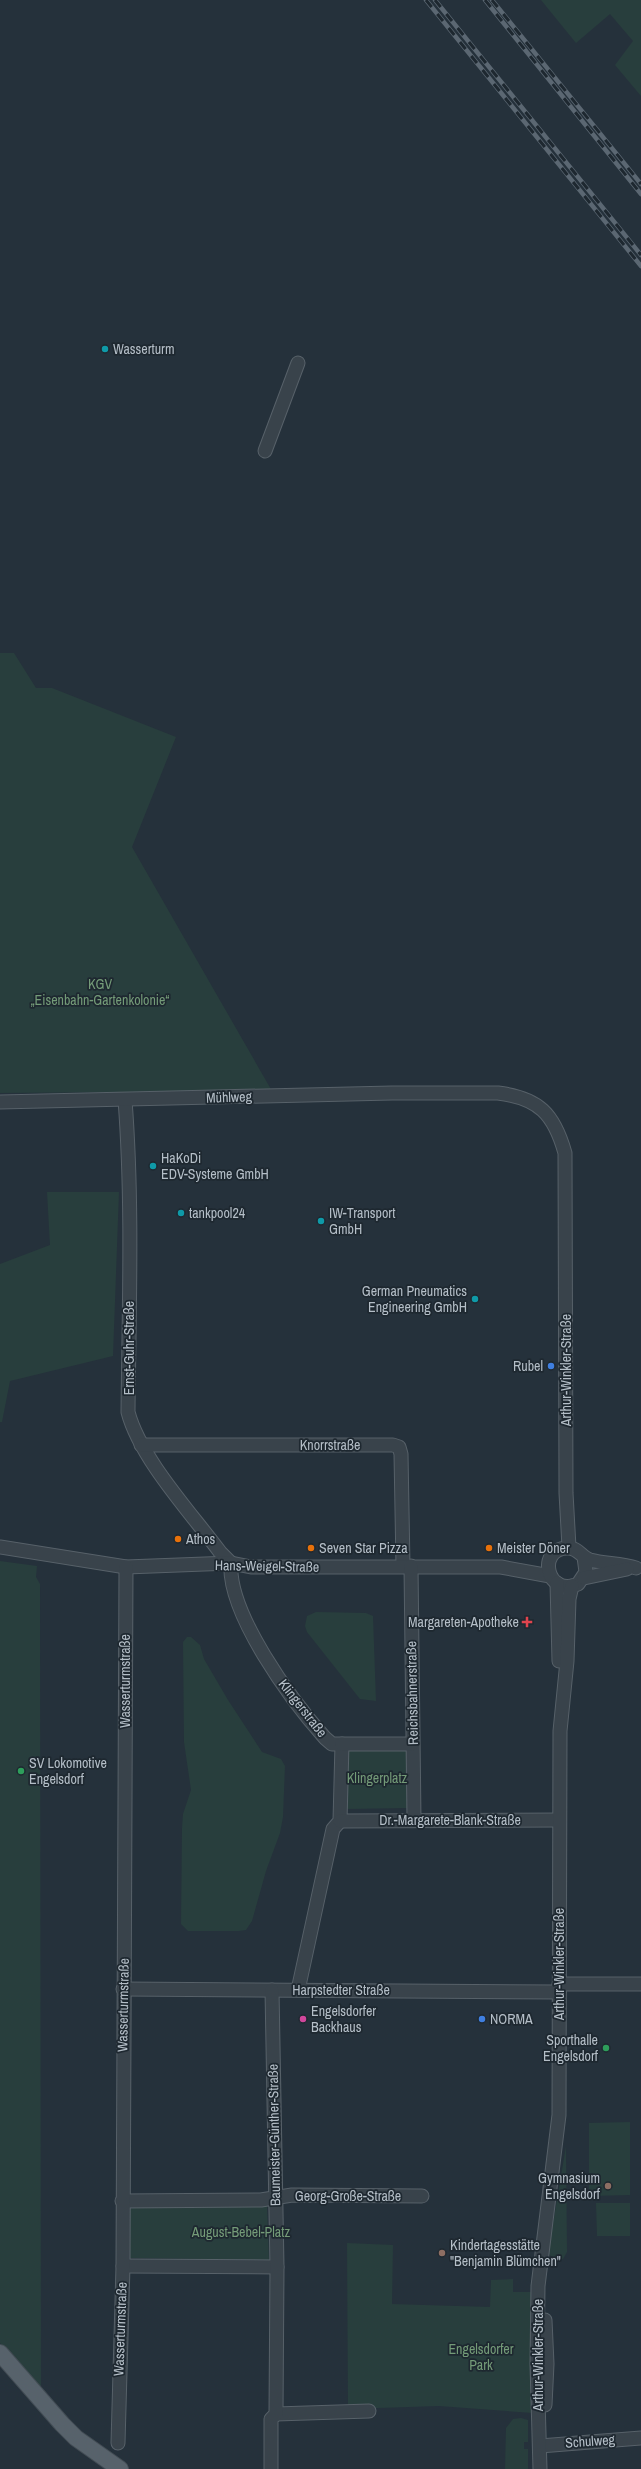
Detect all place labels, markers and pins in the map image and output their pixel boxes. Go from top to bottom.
place label: Wasserturm [113,340,174,358]
marker: Wasserturm [100,344,110,354]
place label: HaKoDi EDV-Systeme GmbH [161,1149,269,1183]
marker: HaKoDi EDV-Systeme GmbH [148,1161,158,1171]
place label: tankpool24 [189,1204,246,1222]
place label: IW-Transport GmbH [329,1204,395,1238]
marker: tankpool24 [176,1208,186,1218]
marker: IW-Transport GmbH [316,1216,326,1226]
place label: German Pneumatics Engineering GmbH [362,1282,467,1316]
marker: German Pneumatics Engineering GmbH [470,1294,480,1304]
place label: Rubel [513,1357,543,1375]
marker: Rubel [546,1361,556,1371]
place label: Athos [185,1530,216,1548]
marker: Athos [173,1534,183,1544]
place label: Seven Star Pizza [319,1539,408,1557]
place label: Meister Döner [497,1539,570,1557]
marker: Seven Star Pizza [306,1543,316,1553]
marker: Meister Döner [484,1543,494,1553]
place label: Margareten-Apotheke [408,1613,519,1631]
marker: Margareten-Apotheke [522,1617,532,1627]
place label: SV Lokomotive Engelsdorf [29,1754,107,1788]
marker: SV Lokomotive Engelsdorf [16,1766,26,1776]
place label: Engelsdorfer Backhaus [311,2002,376,2036]
place label: NORMA [490,2010,533,2028]
marker: Engelsdorfer Backhaus [298,2014,308,2024]
marker: NORMA [477,2014,487,2024]
place label: Sporthalle Engelsdorf [543,2031,599,2065]
marker: Sporthalle Engelsdorf [601,2043,611,2053]
place label: Gymnasium Engelsdorf [538,2169,601,2203]
marker: Gymnasium Engelsdorf [603,2181,613,2191]
place label: Kindertagesstätte "Benjamin Blümchen" [450,2236,561,2270]
marker: Kindertagesstätte "Benjamin Blümchen" [437,2248,447,2258]

